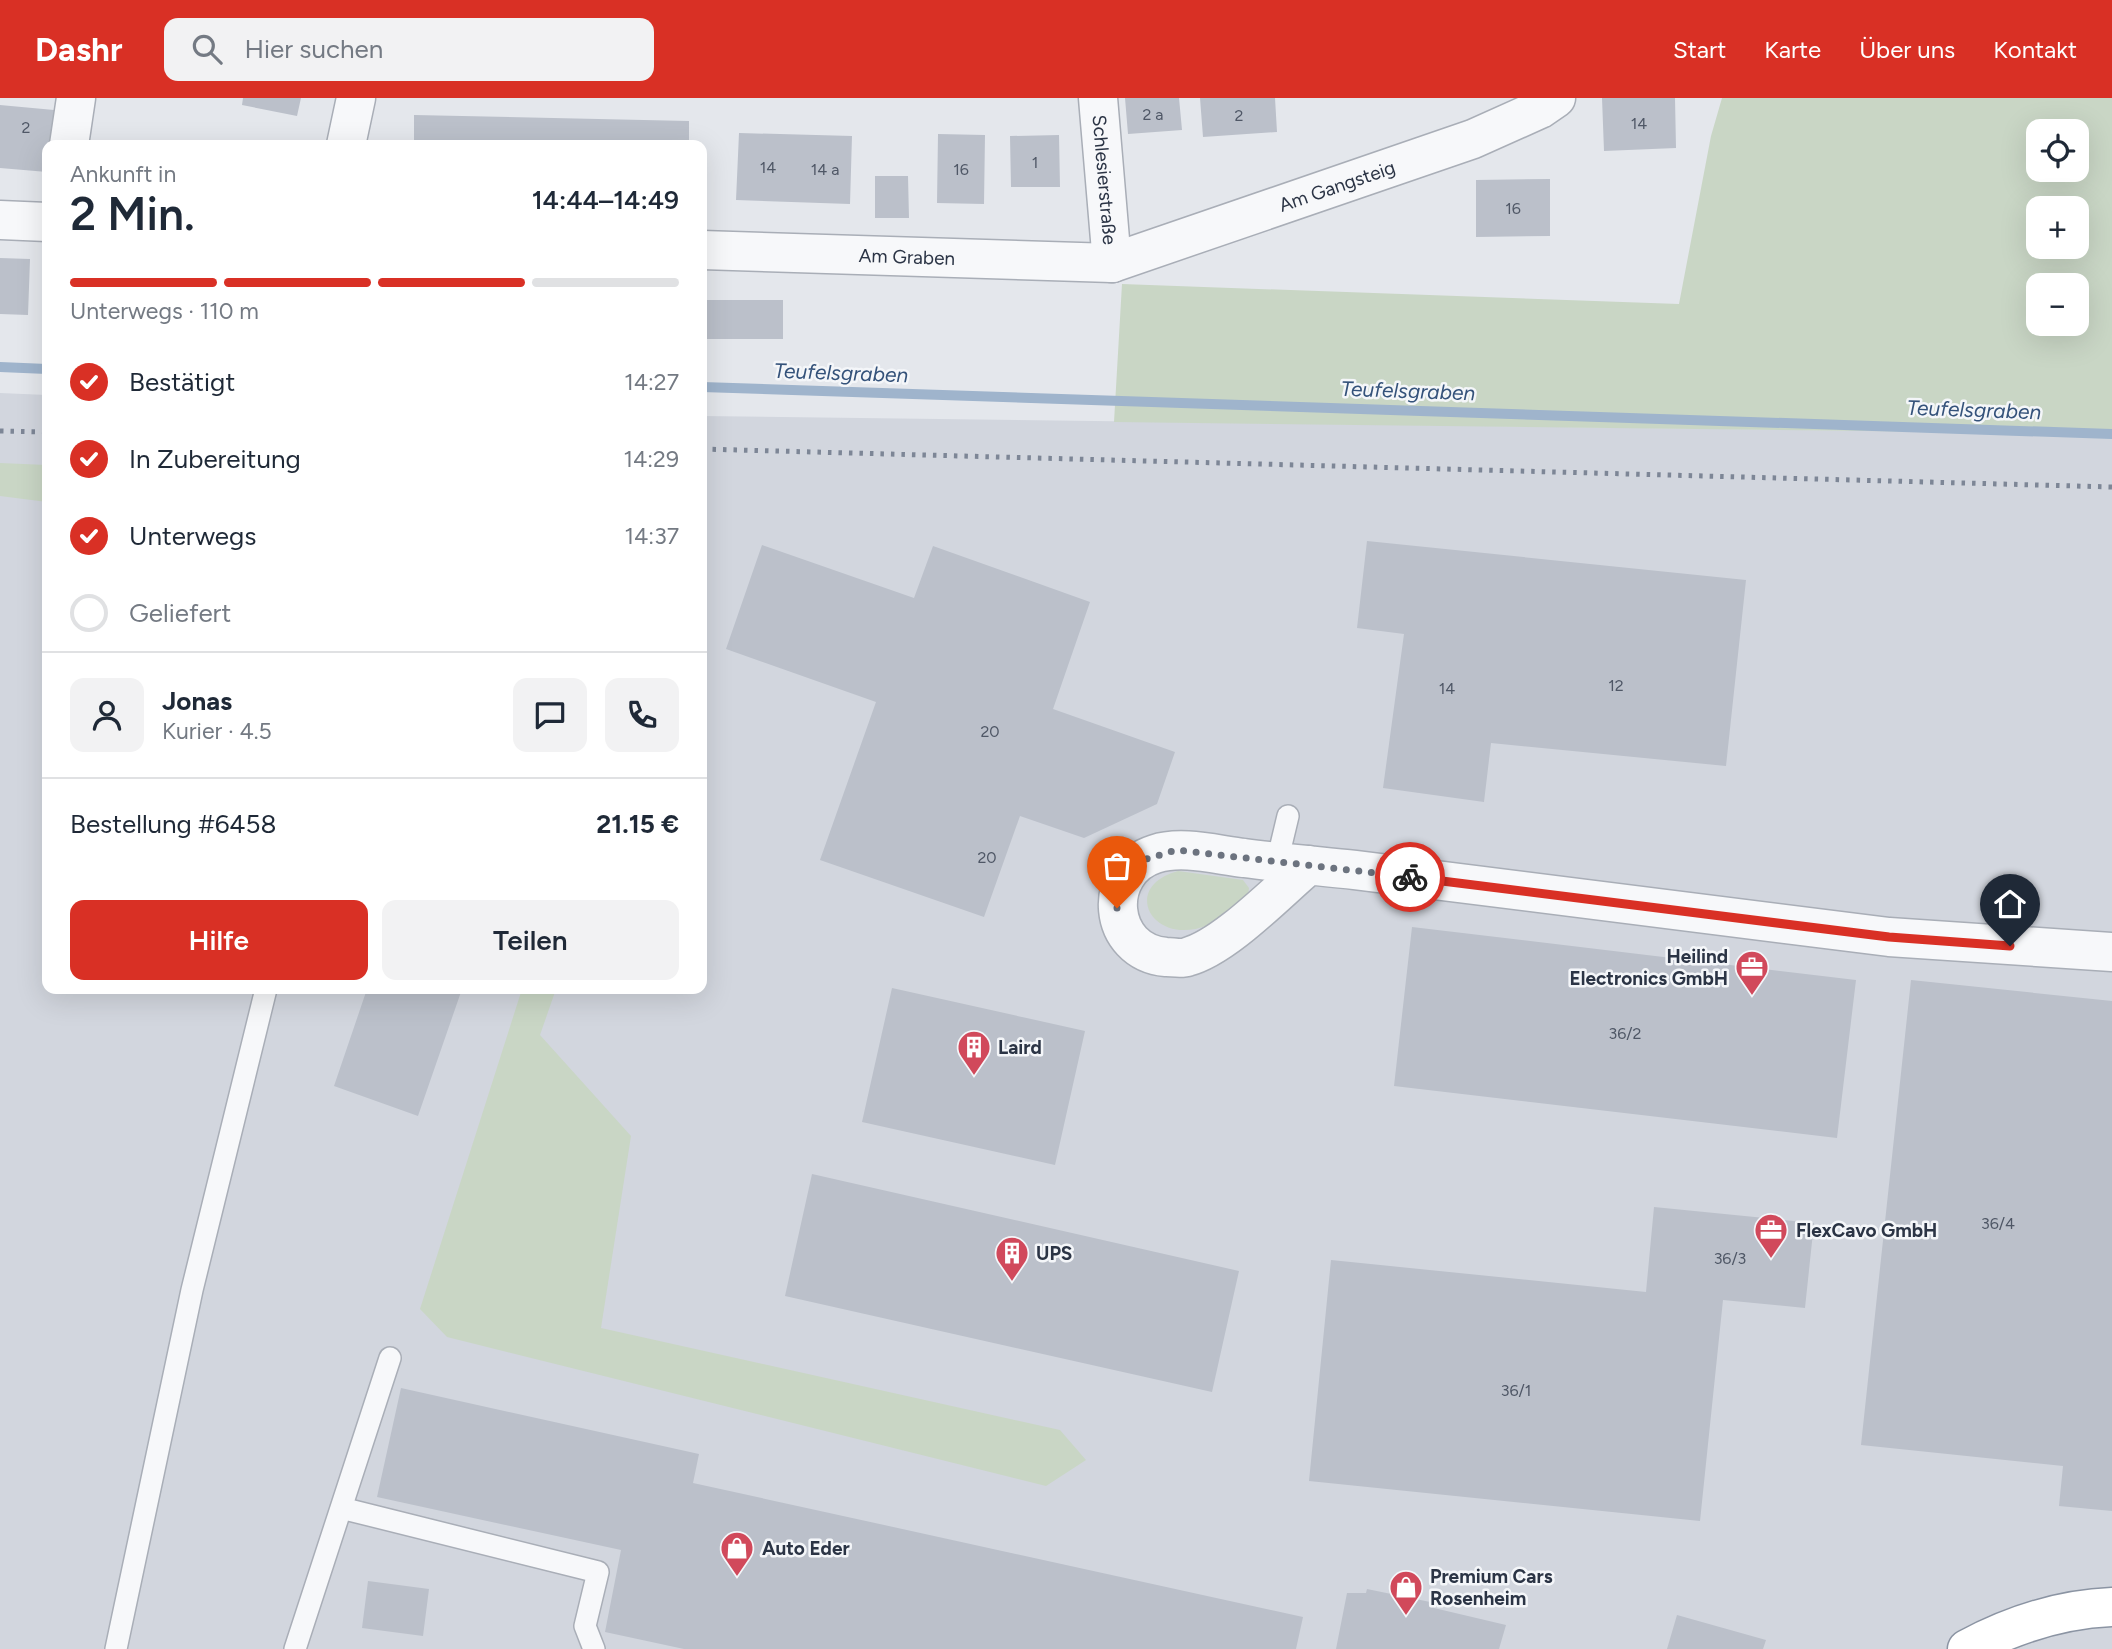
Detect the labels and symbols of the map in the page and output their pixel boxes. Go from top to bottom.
house number: 2 a [1142,105,1164,124]
house number: 2 [1235,106,1243,125]
street label: Schlesierstraße [1087,114,1121,246]
house number: 14 [1631,114,1647,133]
house number: 2 [22,118,30,137]
house number: 1 [1032,153,1038,172]
street label: Am Gangsteig [1276,156,1398,217]
house number: 14 [760,158,776,177]
house number: 14 a [811,160,839,179]
house number: 16 [953,160,969,179]
house number: 16 [1505,199,1521,218]
street label: Am Graben [858,244,955,270]
water label: Teufelsgraben [773,358,909,387]
water label: Teufelsgraben [1340,376,1476,405]
water label: Teufelsgraben [1906,395,2042,424]
house number: 12 [1608,676,1624,695]
house number: 14 [1439,679,1455,698]
house number: 20 [980,722,1000,741]
pin [1087,836,1147,908]
courier [1375,842,1445,912]
house number: 20 [977,848,997,867]
pin [1980,874,2040,946]
place label: Heilind Electronics GmbH [1570,945,1728,990]
office icon: Heilind Electronics GmbH [1733,948,1771,997]
house number: 36/2 [1609,1024,1641,1043]
building icon: Laird [955,1028,993,1077]
place label: Laird [998,1036,1042,1059]
office icon: FlexCavo GmbH [1752,1211,1790,1260]
house number: 36/4 [1981,1214,2015,1233]
place label: FlexCavo GmbH [1796,1219,1937,1242]
building icon: UPS [993,1234,1031,1283]
place label: UPS [1036,1242,1072,1265]
house number: 36/3 [1714,1249,1746,1268]
house number: 36/1 [1501,1381,1531,1400]
shop icon: Auto Eder [718,1529,756,1578]
place label: Auto Eder [762,1537,850,1560]
place label: Premium Cars Rosenheim [1430,1565,1553,1610]
shop icon: Premium Cars Rosenheim [1387,1568,1425,1617]

